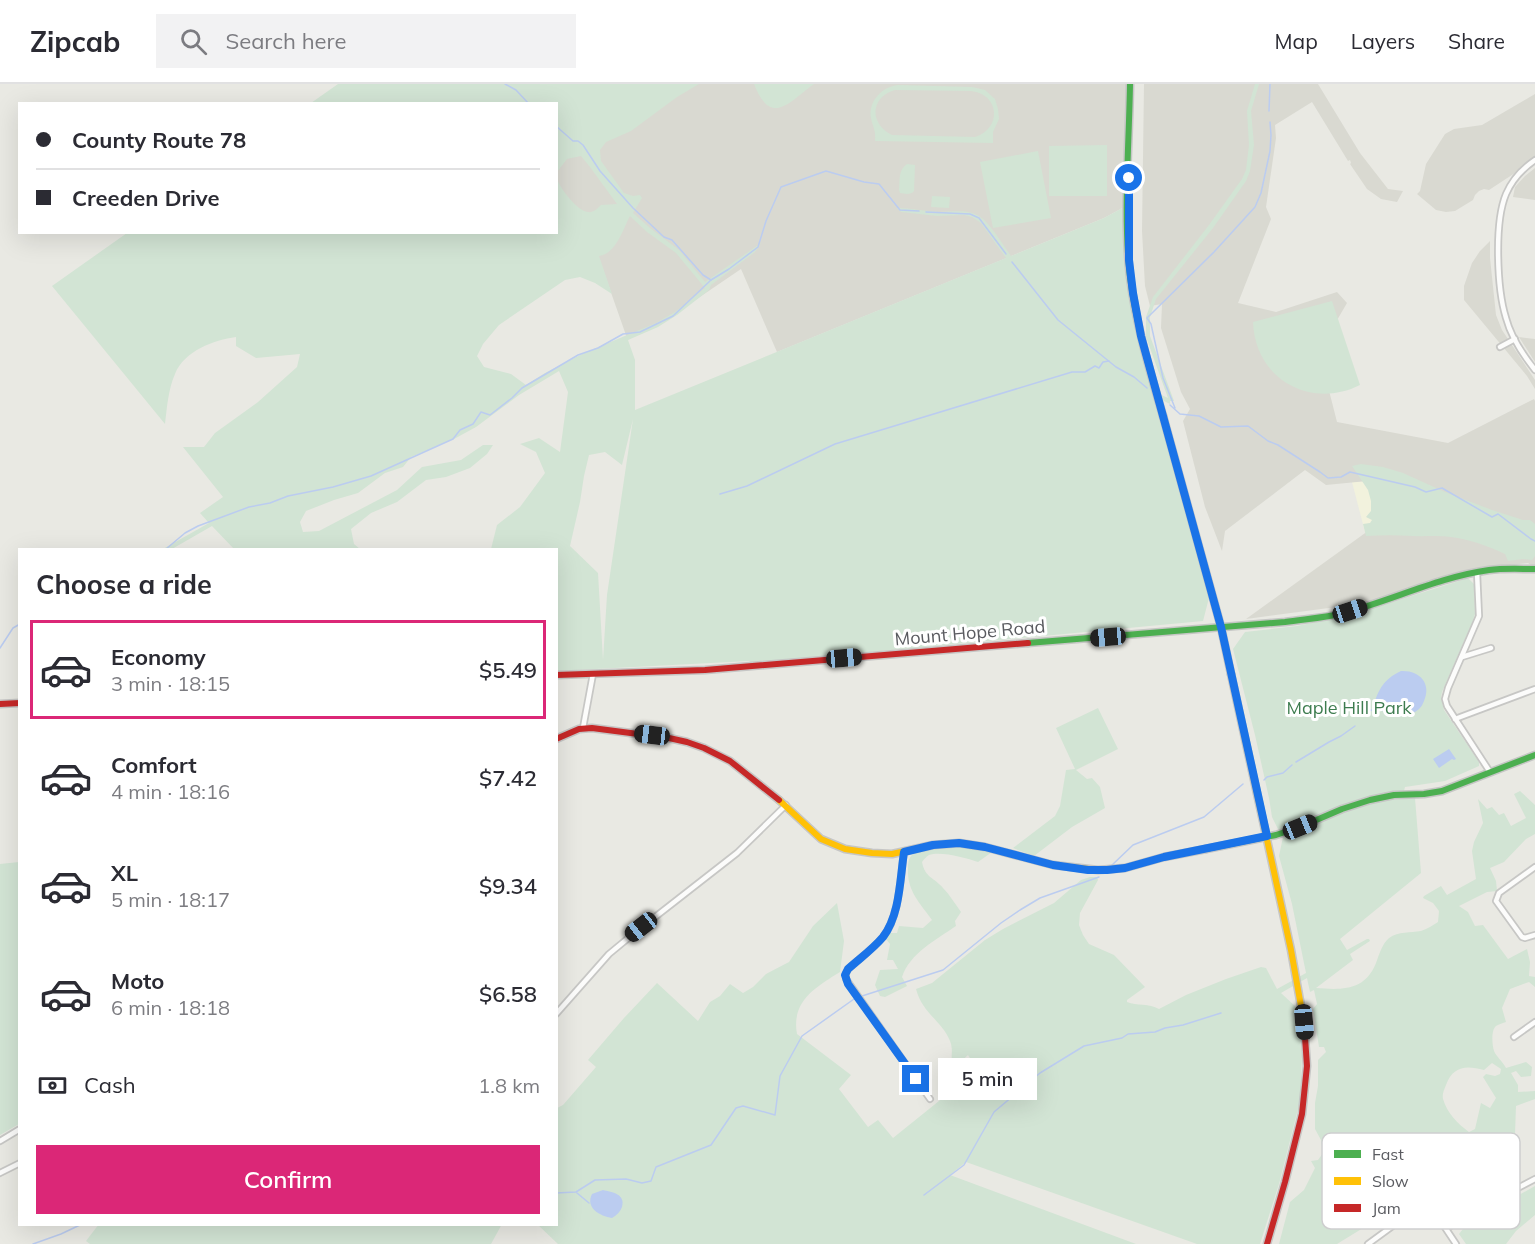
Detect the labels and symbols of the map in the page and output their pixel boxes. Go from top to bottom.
route start [1115,164,1142,191]
car [1330,597,1370,625]
street label: Mount Hope Road [894,614,1046,651]
car [1089,626,1127,648]
car [825,647,863,669]
park label: Maple Hill Park [1286,696,1412,719]
car [633,724,671,746]
car [1280,812,1320,842]
car [621,909,661,945]
car [1293,1003,1315,1041]
callout: 5 min [937,1058,1036,1100]
route end [902,1065,929,1092]
legend [1322,1133,1520,1229]
text: Fast [1372,1144,1404,1164]
text: Slow [1372,1171,1409,1191]
text: Jam [1372,1198,1401,1218]

